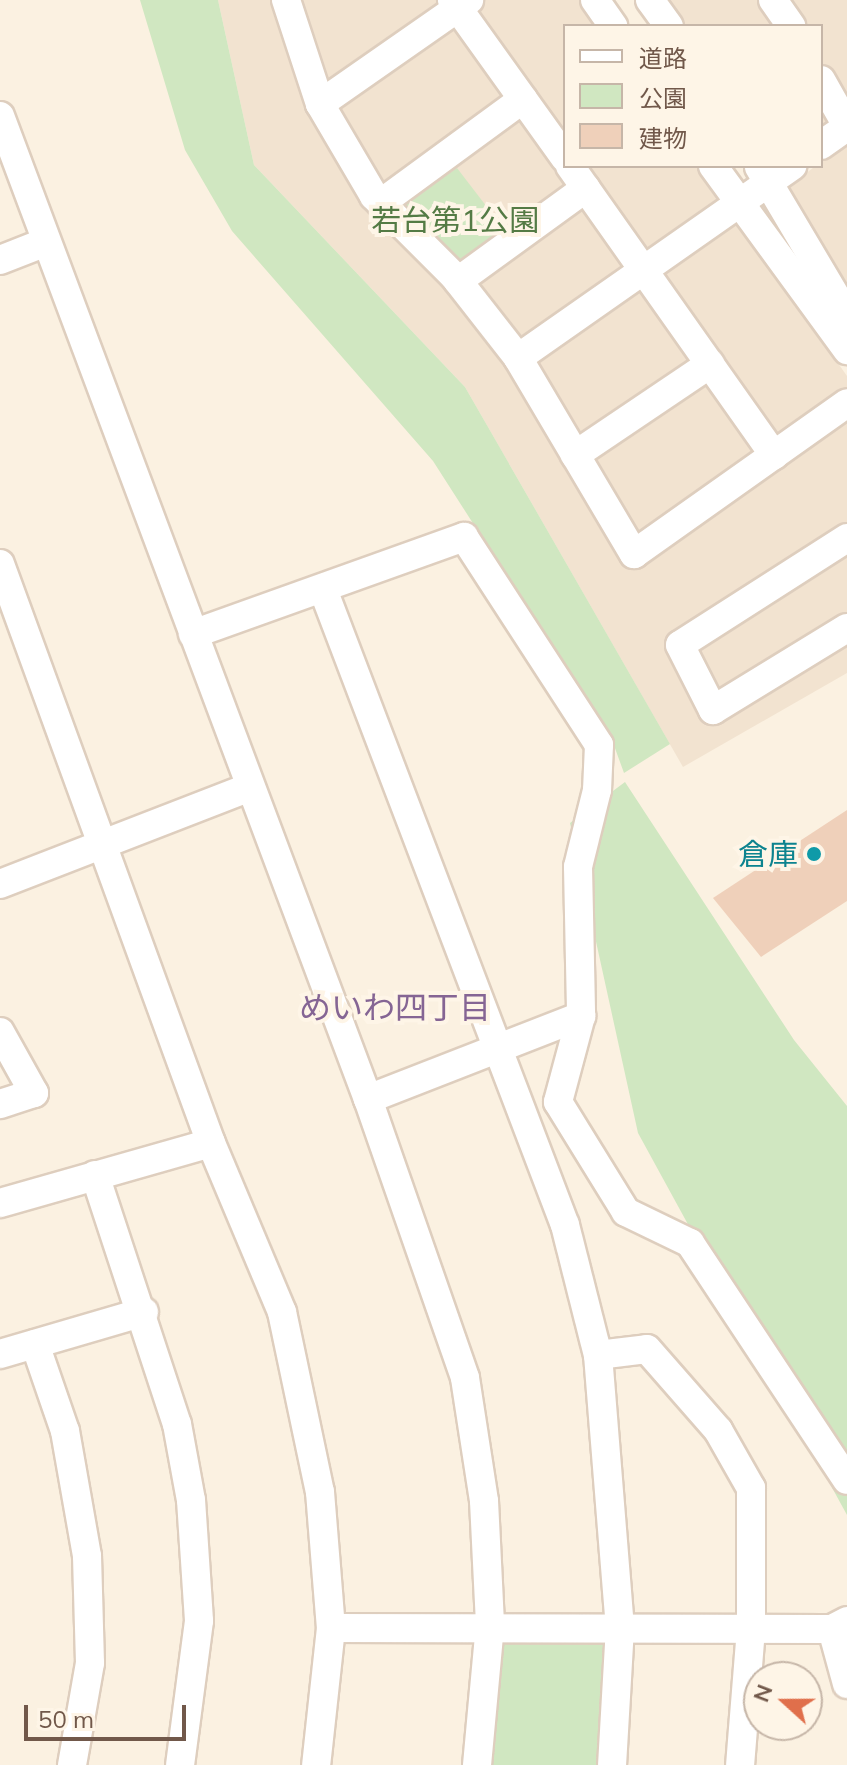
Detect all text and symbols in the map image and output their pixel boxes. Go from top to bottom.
legend [563,24,823,168]
text: 道路 [639,43,687,73]
text: 公園 [639,83,687,113]
text: 建物 [639,123,687,153]
park label: 若台第1公園 [371,202,539,238]
place label: 倉庫 [738,836,798,872]
marker: 倉庫 [805,845,823,863]
district label: めいわ四丁目 [299,988,491,1026]
north arrow [743,1661,823,1741]
text: N [746,1680,779,1706]
scale bar [28,1689,190,1739]
text: 50 m [38,1704,94,1734]

